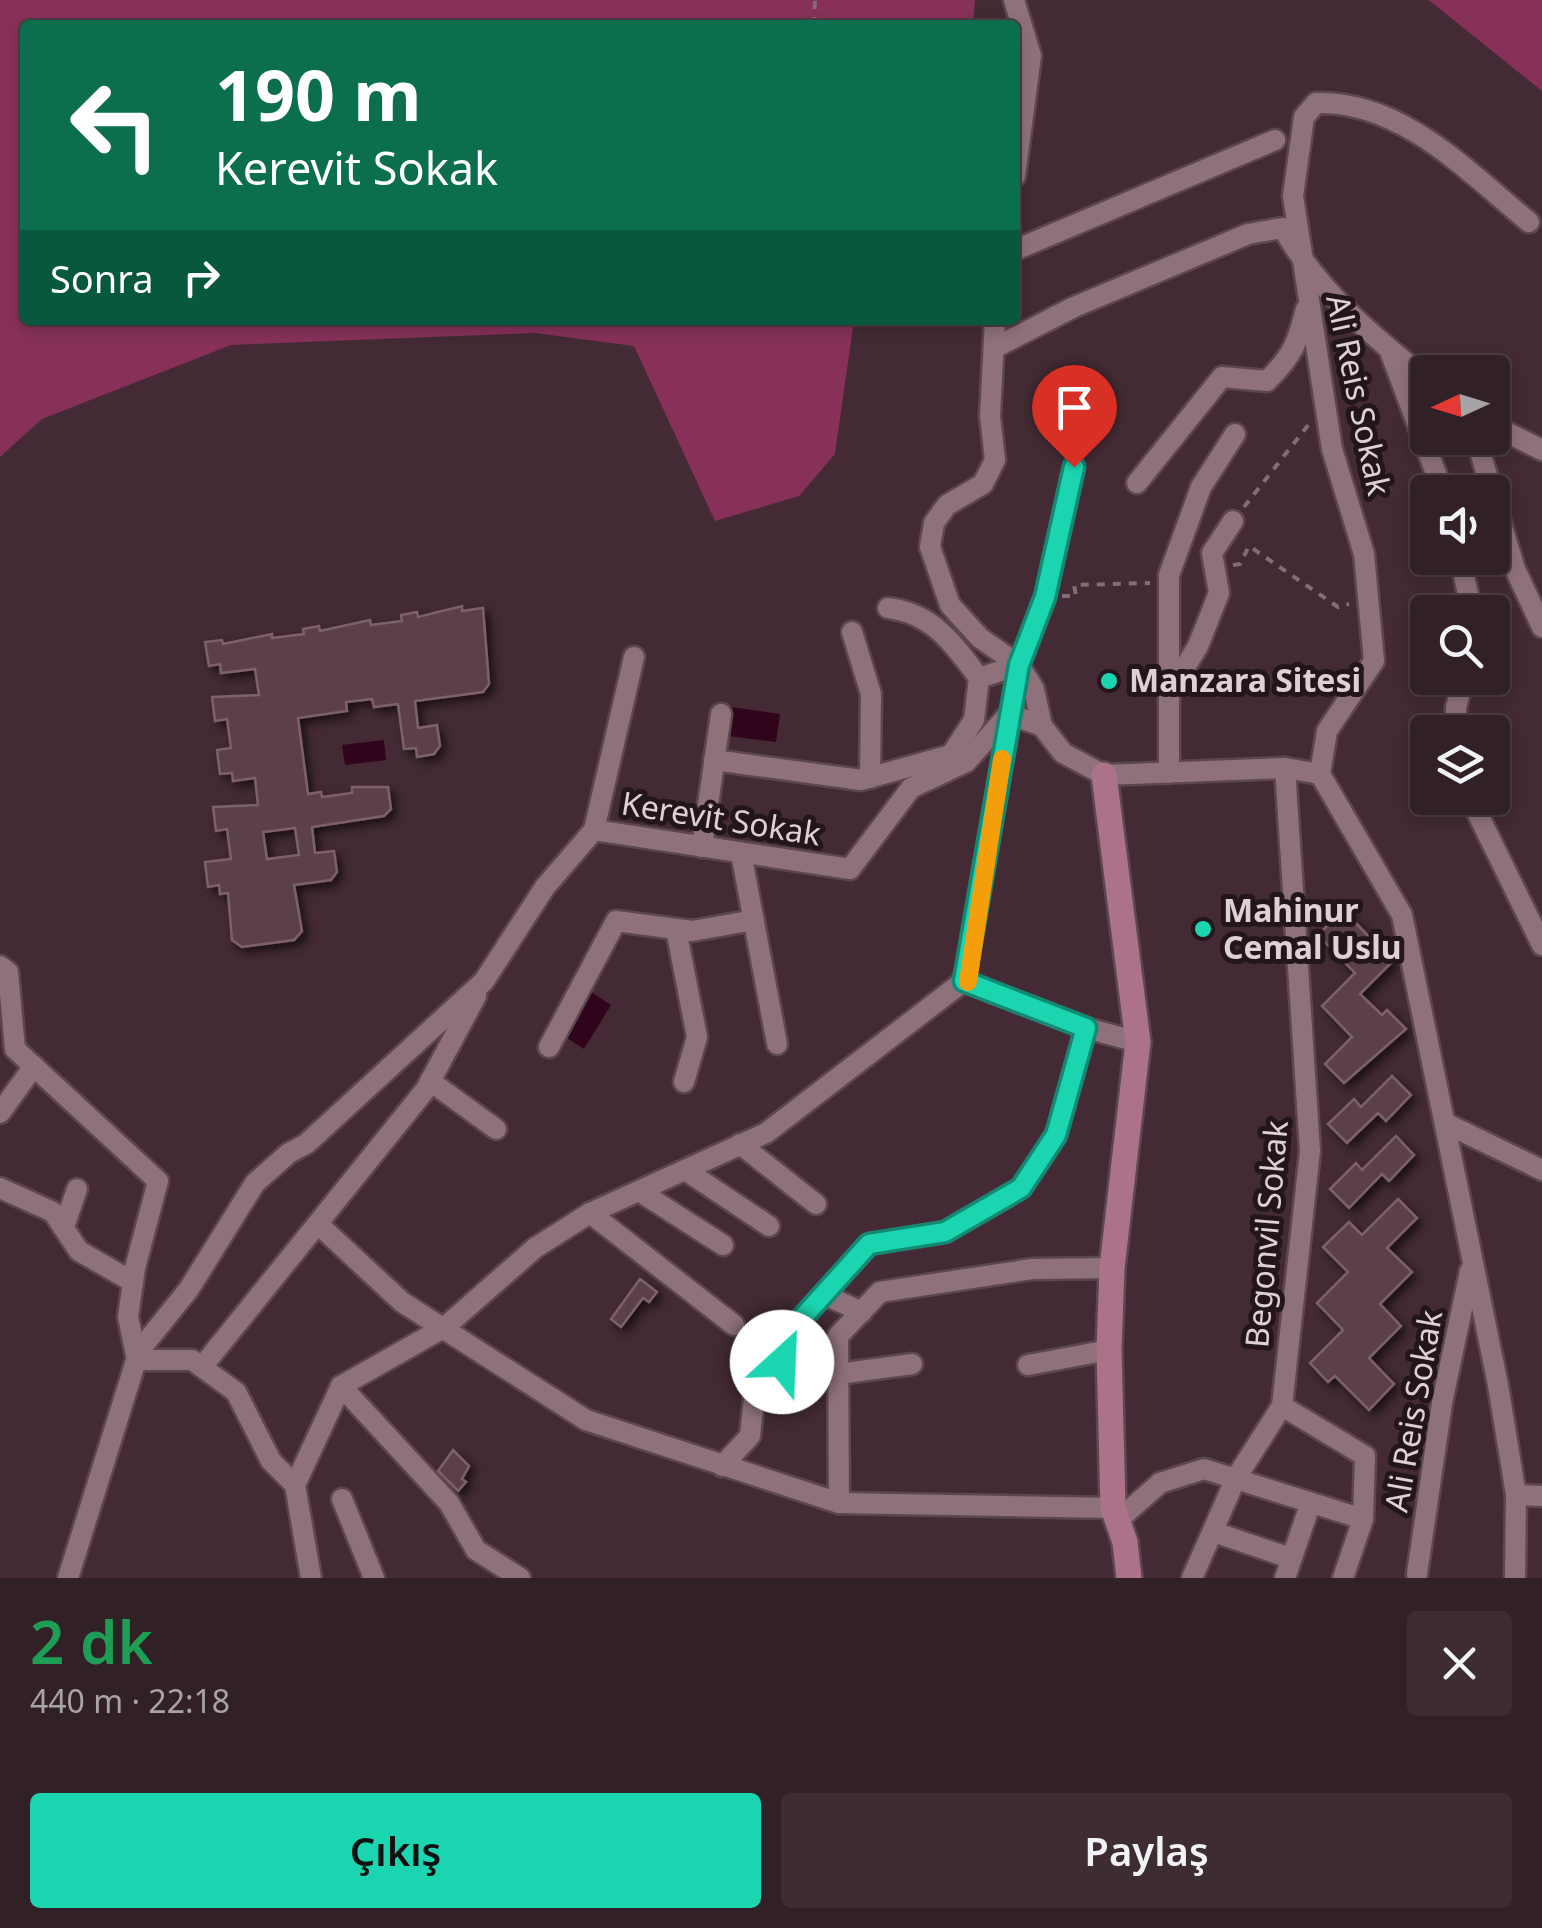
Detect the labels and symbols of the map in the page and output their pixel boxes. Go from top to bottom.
street label: Ali Reis Sokak [1317,290,1402,499]
north arrow [1410,355,1510,455]
pin [1032,365,1117,468]
place label: Manzara Sitesi [1129,658,1361,701]
marker: Manzara Sitesi [1098,670,1120,692]
street label: Kerevit Sokak [618,781,824,854]
place label: Mahinur Cemal Uslu [1223,888,1401,968]
marker: Mahinur Cemal Uslu [1192,918,1214,940]
street label: Begonvil Sokak [1234,1119,1297,1349]
street label: Ali Reis Sokak [1374,1306,1451,1515]
position arrow [730,1310,834,1414]

